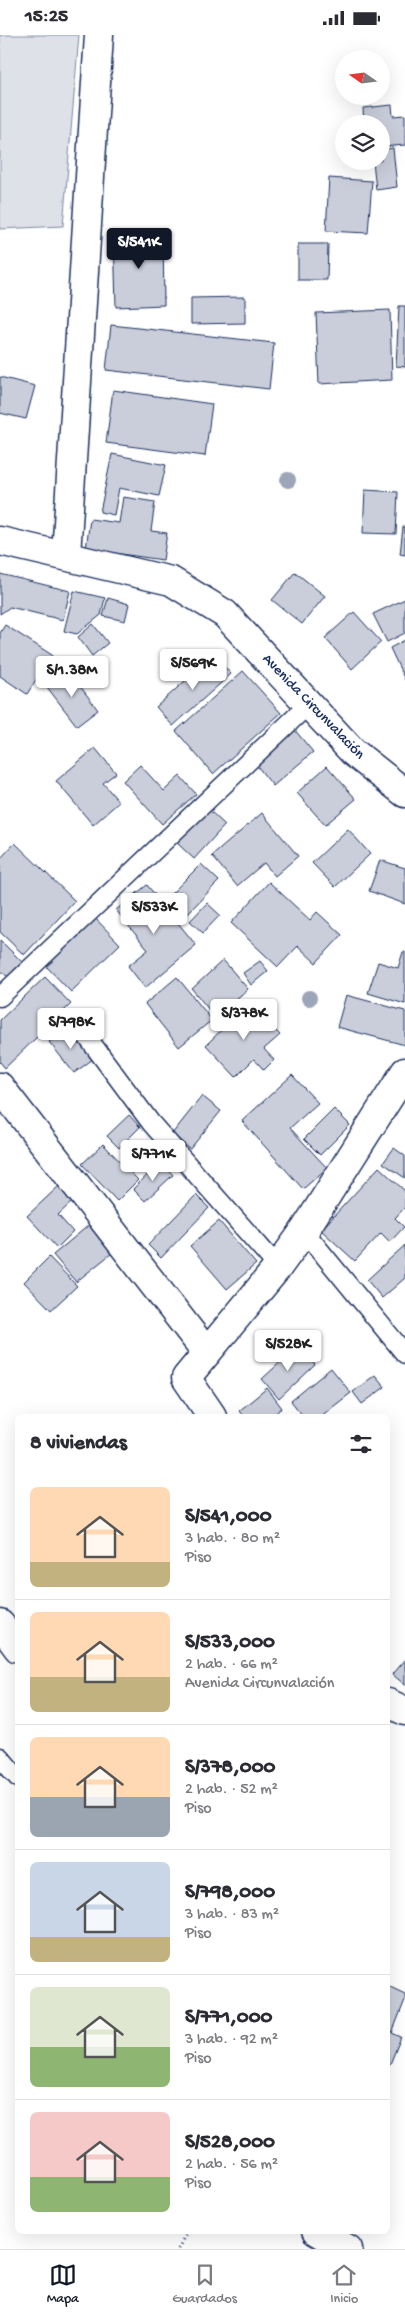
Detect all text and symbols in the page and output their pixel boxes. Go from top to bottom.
text: 15:25 [25,6,68,29]
north arrow [335,50,390,105]
map controls [335,50,390,170]
button: layers [335,115,390,170]
pin: S/541K [98,227,180,270]
text: S/541K [118,234,160,253]
pin: S/569K [152,649,234,691]
street label: Avenida Circunvalación [258,650,368,764]
pin: S/1.38M [26,655,118,698]
text: S/569K [171,655,215,674]
text: S/1.38M [47,662,97,681]
pin: S/533K [113,893,195,935]
text: S/533K [131,899,177,918]
pin: S/378K [203,999,285,1041]
text: S/378K [221,1005,267,1024]
pin: S/798K [30,1007,112,1050]
text: S/798K [48,1014,94,1033]
pin: S/771K [112,1139,194,1182]
text: S/771K [131,1146,175,1165]
pin: S/528K [247,1329,329,1372]
text: S/528K [265,1336,311,1355]
icon: filters [347,1430,375,1458]
text: 8 viviendas [30,1432,127,1457]
text: S/541,000 [185,1505,272,1530]
icon: home [70,1507,130,1567]
text: 3 hab. · 80 m² [185,1530,280,1549]
text: Piso [185,1549,212,1568]
text: S/533,000 [185,1631,275,1656]
icon: home [70,1632,130,1692]
text: 2 hab. · 66 m² [185,1656,278,1675]
text: Avenida Circunvalación [185,1675,334,1694]
text: S/378,000 [185,1756,275,1781]
icon: home [70,1757,130,1817]
text: 2 hab. · 52 m² [185,1781,278,1800]
text: Piso [185,1800,212,1819]
text: S/798,000 [185,1881,275,1906]
icon: home [70,1882,130,1942]
text: 3 hab. · 83 m² [185,1906,279,1925]
text: Piso [185,1925,212,1944]
text: S/771,000 [185,2006,272,2031]
icon: home [70,2007,130,2067]
text: 3 hab. · 92 m² [185,2031,278,2050]
text: Piso [185,2050,212,2069]
text: S/528,000 [185,2131,275,2156]
icon: home [70,2132,130,2192]
text: 2 hab. · 56 m² [185,2156,278,2175]
text: Piso [185,2175,212,2194]
tab: Mapa [47,2261,79,2308]
tab: Guardados [172,2261,237,2308]
tab: Inicio [330,2261,358,2308]

